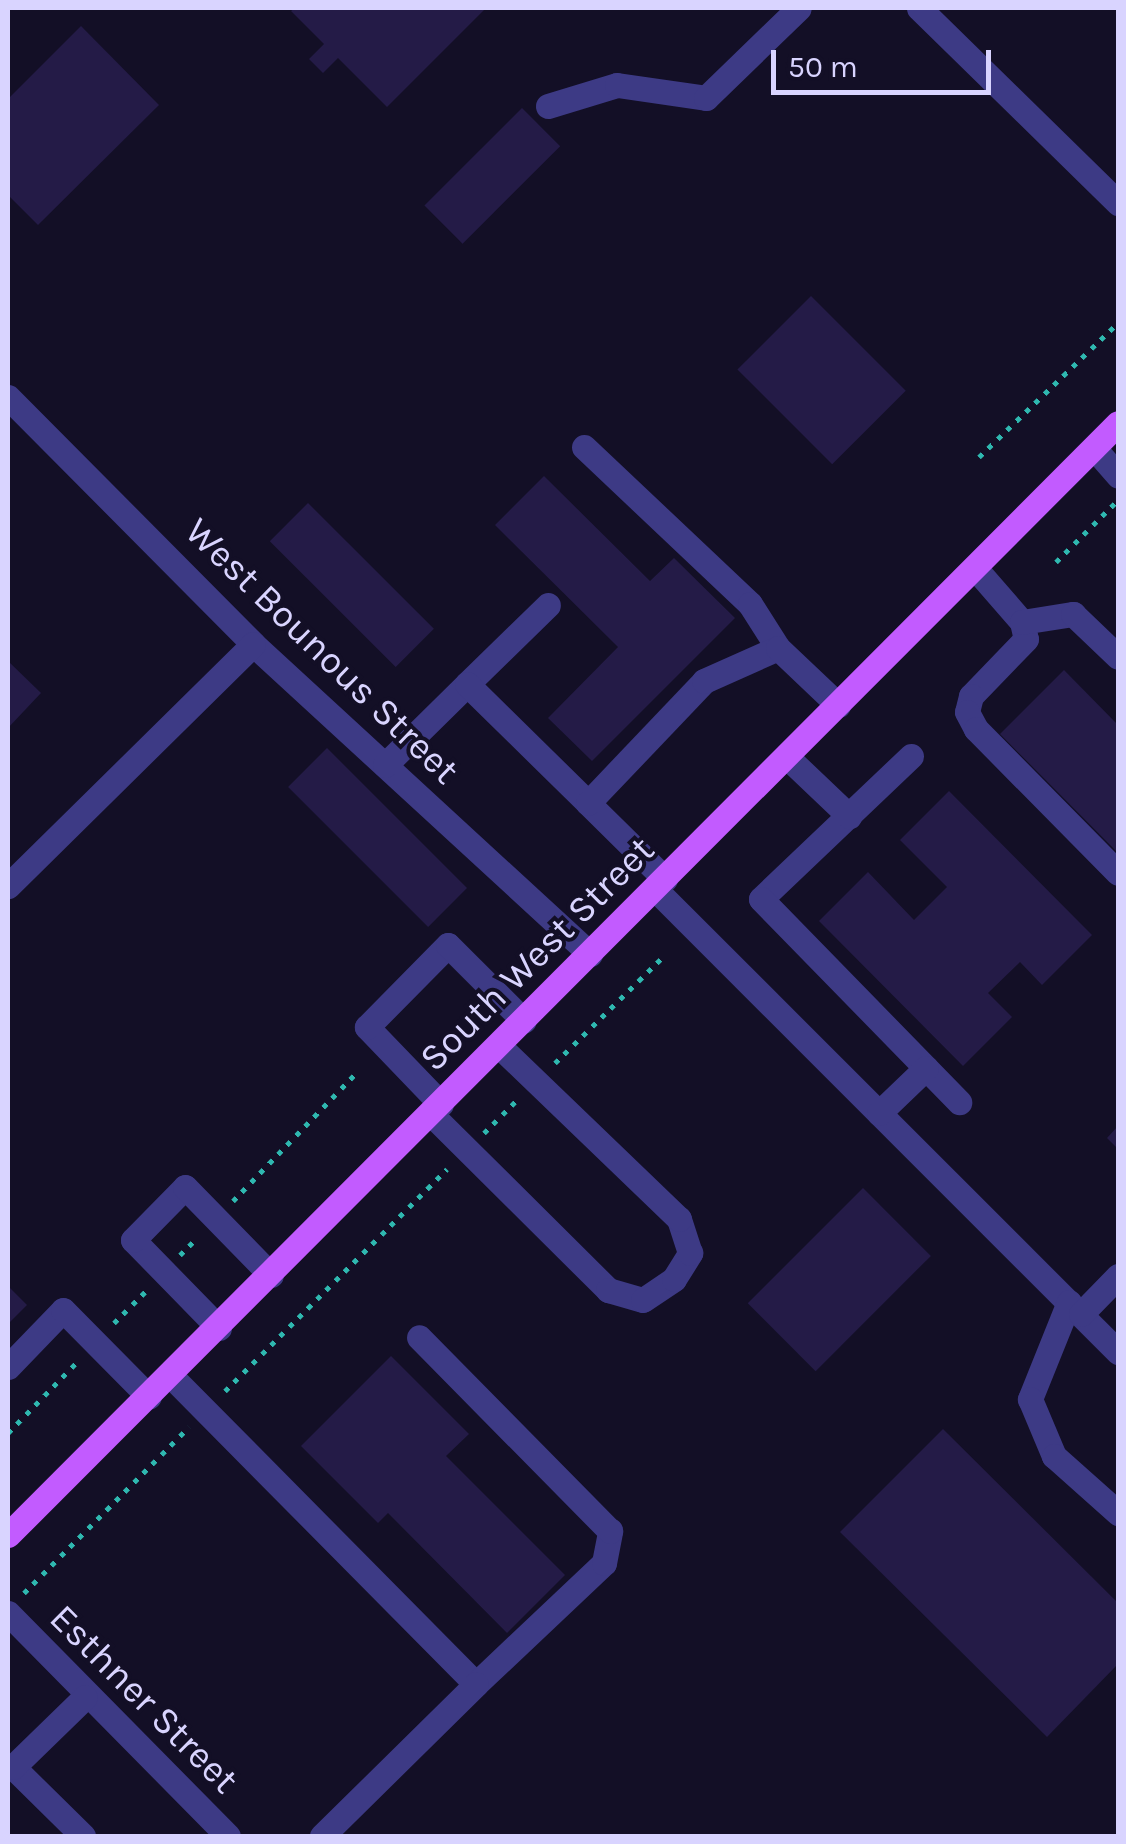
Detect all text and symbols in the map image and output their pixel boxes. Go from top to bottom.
scale bar [776,30,996,92]
text: 50 m [788,49,858,85]
street label: West Bounous Street [176,509,468,793]
street label: South West Street [410,827,664,1081]
street label: Esthner Street [40,1595,248,1803]

